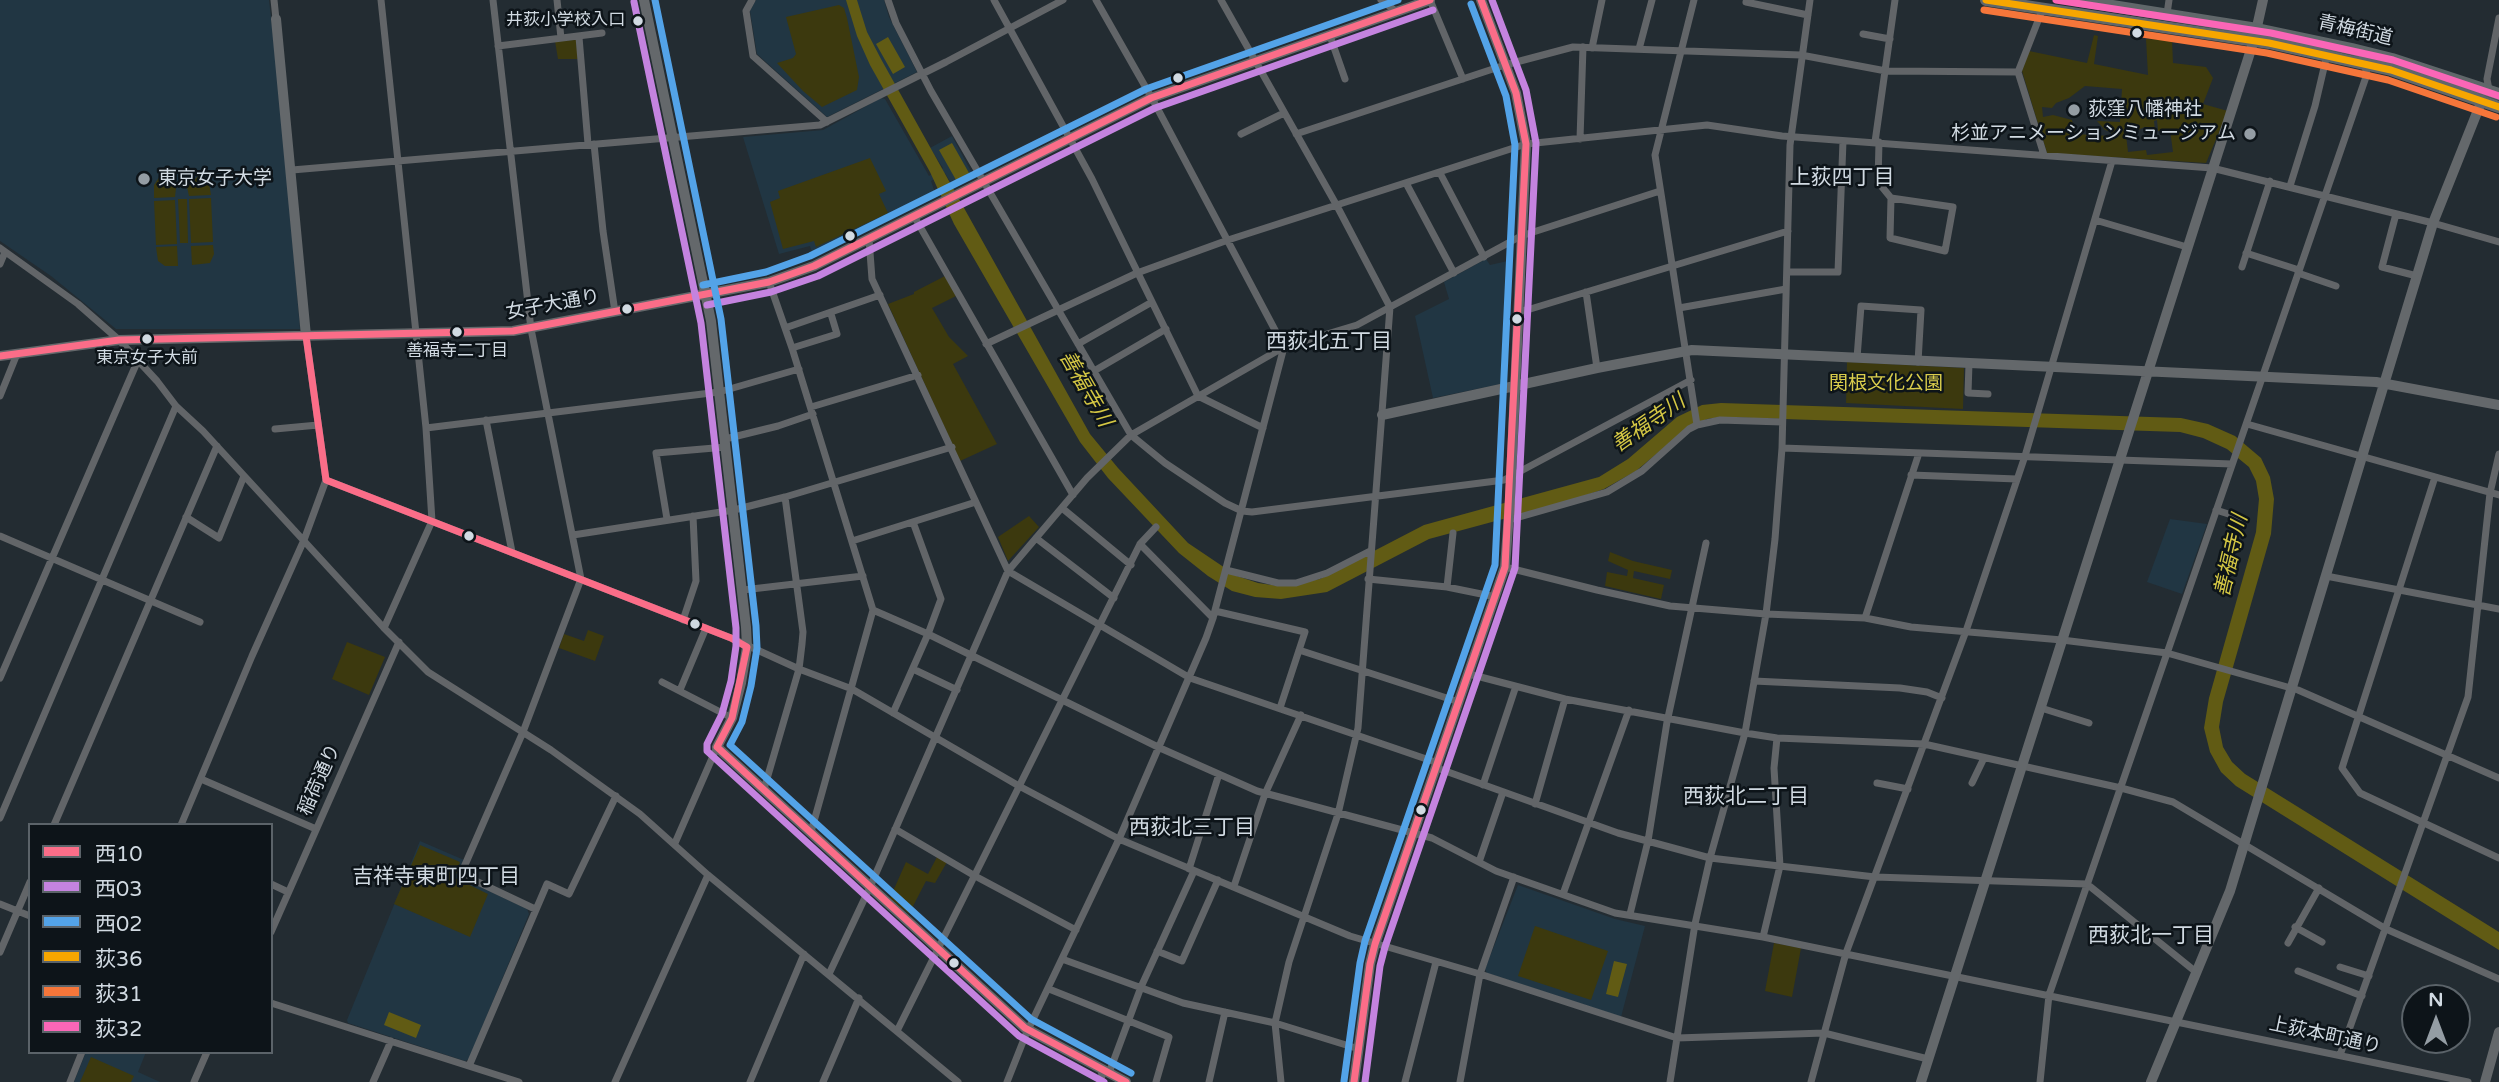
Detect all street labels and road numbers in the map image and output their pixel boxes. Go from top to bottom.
street label: 青梅街道 [2315,11,2395,51]
street label: 女子大通り [504,286,602,324]
street label: 稲荷通り [294,741,346,819]
street label: 上荻本町通り [2267,1013,2383,1059]

